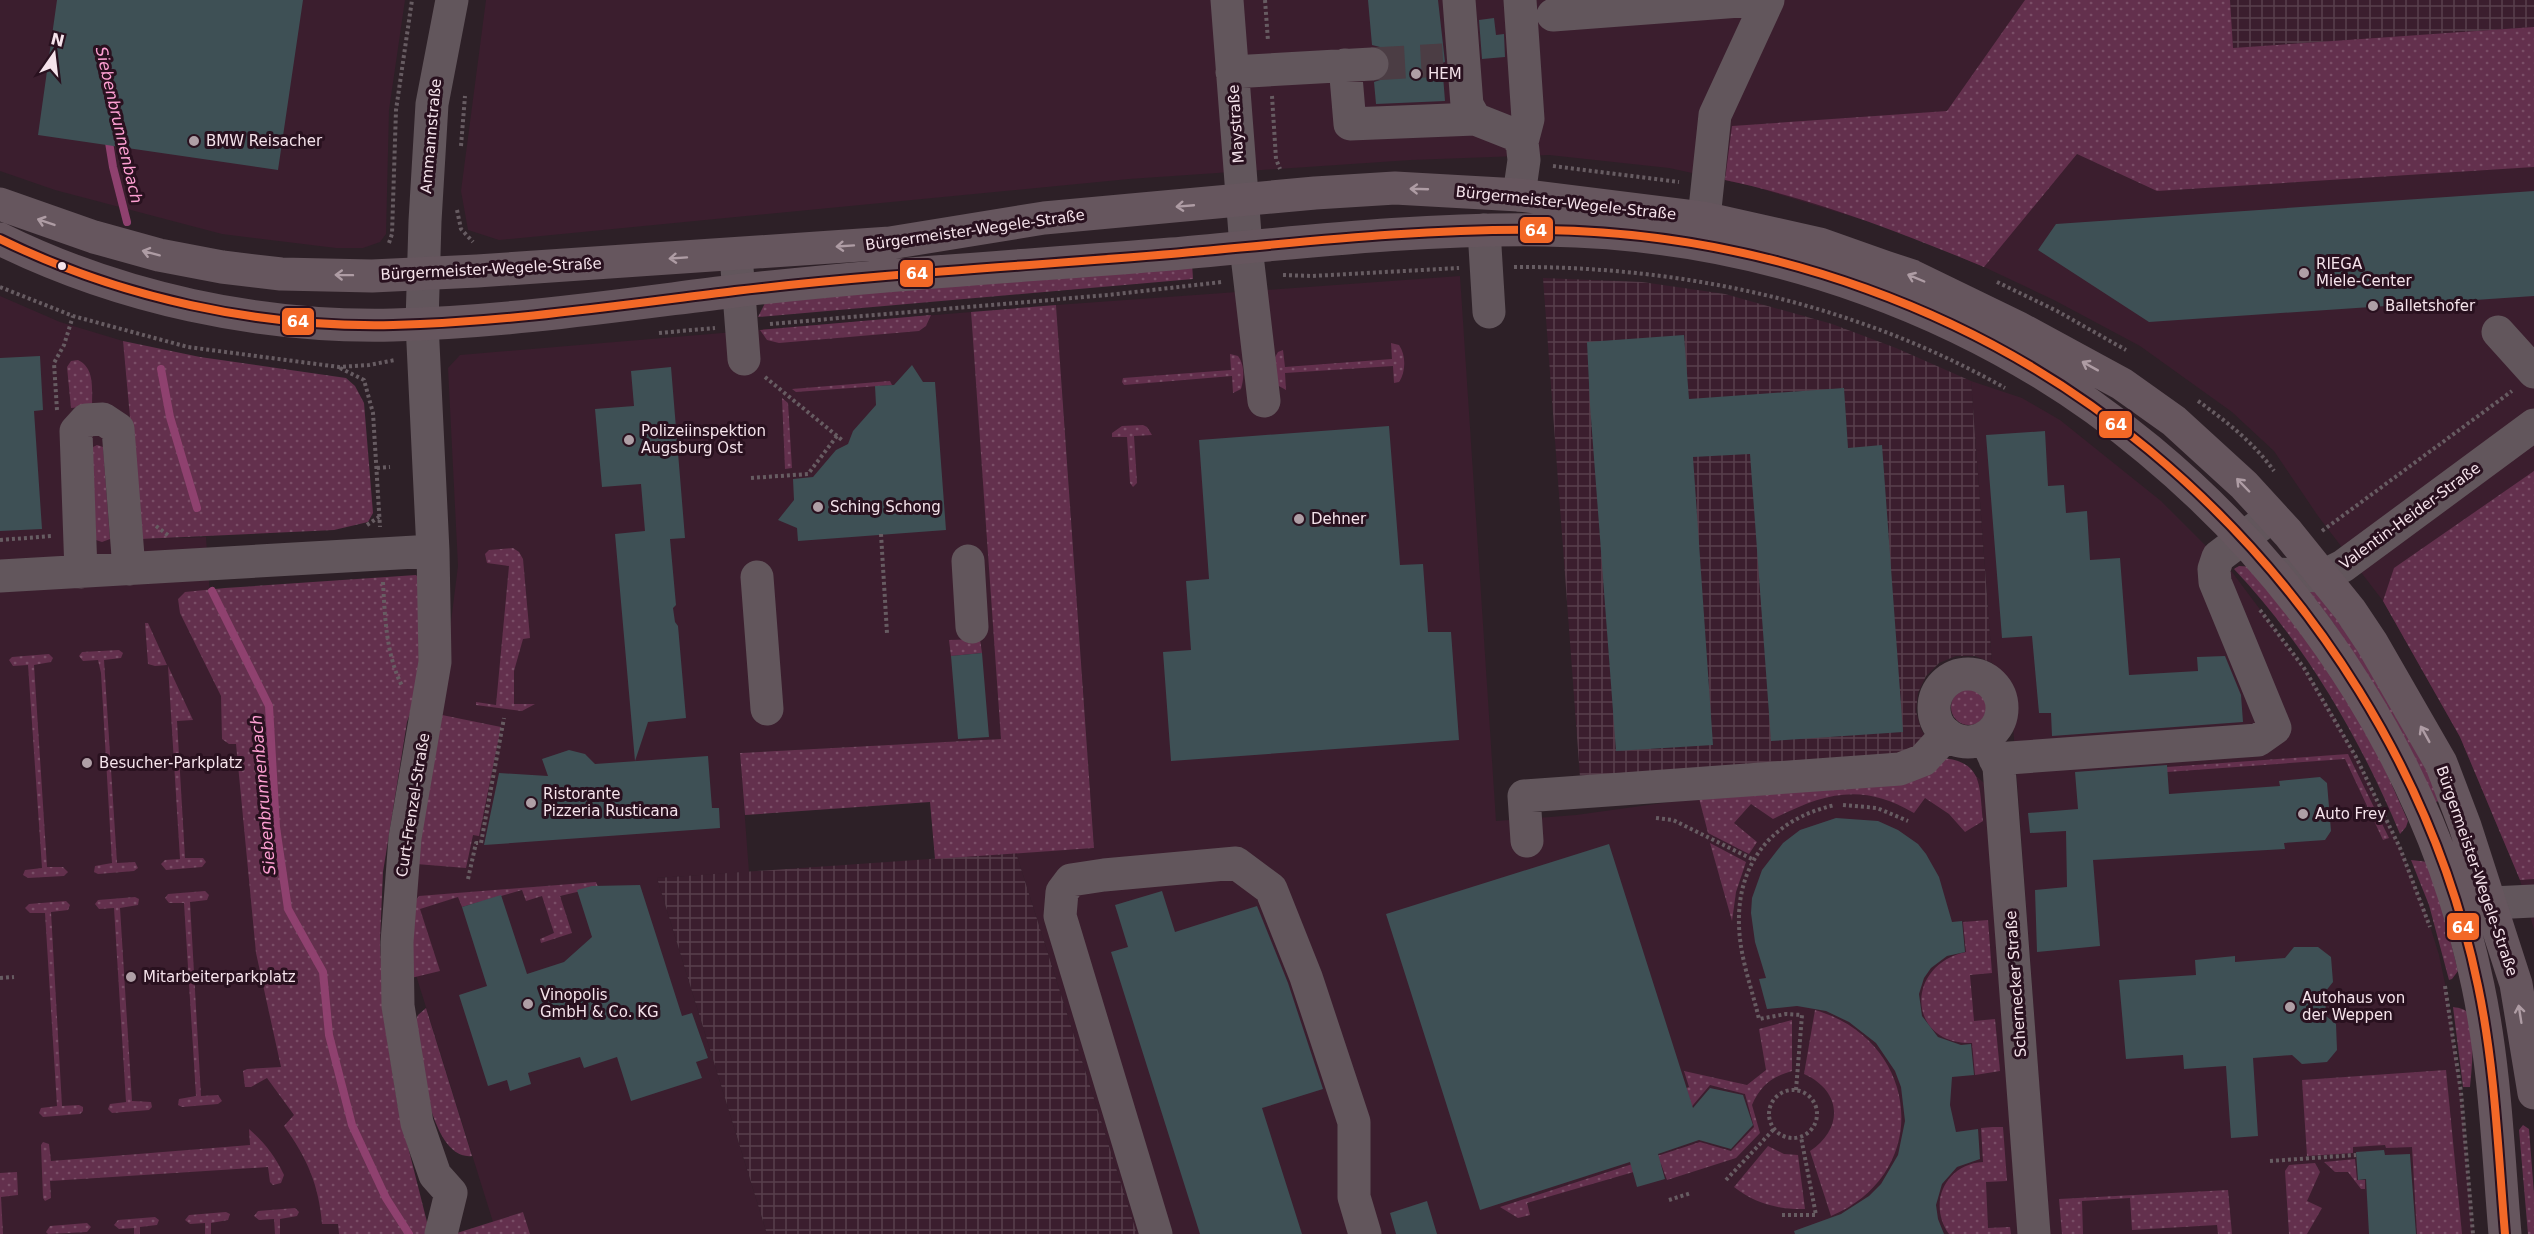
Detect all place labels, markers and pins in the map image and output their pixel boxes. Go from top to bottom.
place label: HEM [1428,65,1462,83]
marker: HEM [1409,67,1423,81]
place label: BMW Reisacher [206,132,323,150]
marker: BMW Reisacher [187,134,201,148]
place label: RIEGA Miele-Center [2316,255,2412,290]
unlabelled marker [56,260,68,272]
marker: RIEGA Miele-Center [2297,266,2311,280]
place label: Balletshofer [2385,297,2476,315]
marker: Balletshofer [2366,299,2380,313]
place label: Polizeiinspektion Augsburg Ost [641,422,766,457]
marker: Polizeiinspektion Augsburg Ost [622,433,636,447]
place label: Sching Schong [830,498,941,516]
marker: Sching Schong [811,500,825,514]
place label: Dehner [1311,510,1367,528]
marker: Dehner [1292,512,1306,526]
place label: Besucher-Parkplatz [99,754,243,772]
marker: Besucher-Parkplatz [80,756,94,770]
place label: Ristorante Pizzeria Rusticana [543,785,678,820]
marker: Ristorante Pizzeria Rusticana [524,796,538,810]
place label: Auto Frey [2315,805,2386,823]
marker: Auto Frey [2296,807,2310,821]
place label: Mitarbeiterparkplatz [143,968,296,986]
marker: Mitarbeiterparkplatz [124,970,138,984]
place label: Vinopolis GmbH & Co. KG [540,986,659,1021]
place label: Autohaus von der Weppen [2302,989,2405,1024]
marker: Vinopolis GmbH & Co. KG [521,997,535,1011]
marker: Autohaus von der Weppen [2283,1000,2297,1014]

